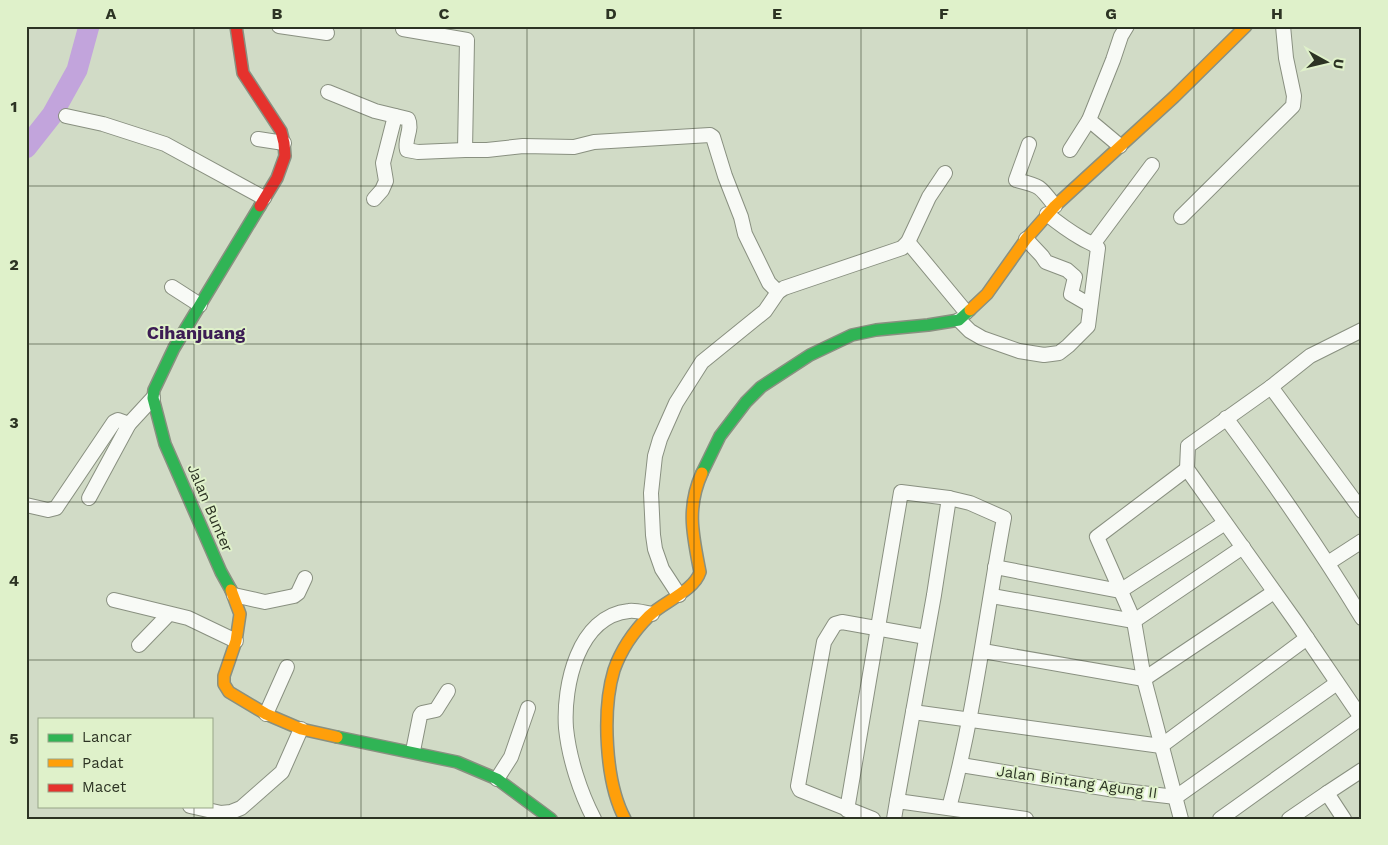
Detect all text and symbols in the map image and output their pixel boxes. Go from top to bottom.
text: A [106,4,117,23]
text: B [272,4,283,23]
text: C [439,4,450,23]
text: D [605,4,617,23]
text: E [772,4,782,23]
text: F [939,4,949,23]
text: G [1105,4,1117,23]
text: H [1271,4,1283,23]
north arrow [1300,38,1350,88]
text: U [1330,58,1347,70]
text: 1 [11,97,17,116]
text: 2 [9,255,19,274]
district label: Cihanjuang [147,322,246,343]
text: 3 [9,413,19,432]
street label: Jalan Bunter [183,461,237,555]
text: 4 [9,571,19,590]
legend [38,718,212,808]
text: Lancar [82,728,132,746]
text: 5 [9,729,19,748]
text: Padat [82,754,124,772]
street label: Jalan Bintang Agung II [995,762,1159,802]
text: Macet [82,778,127,796]

